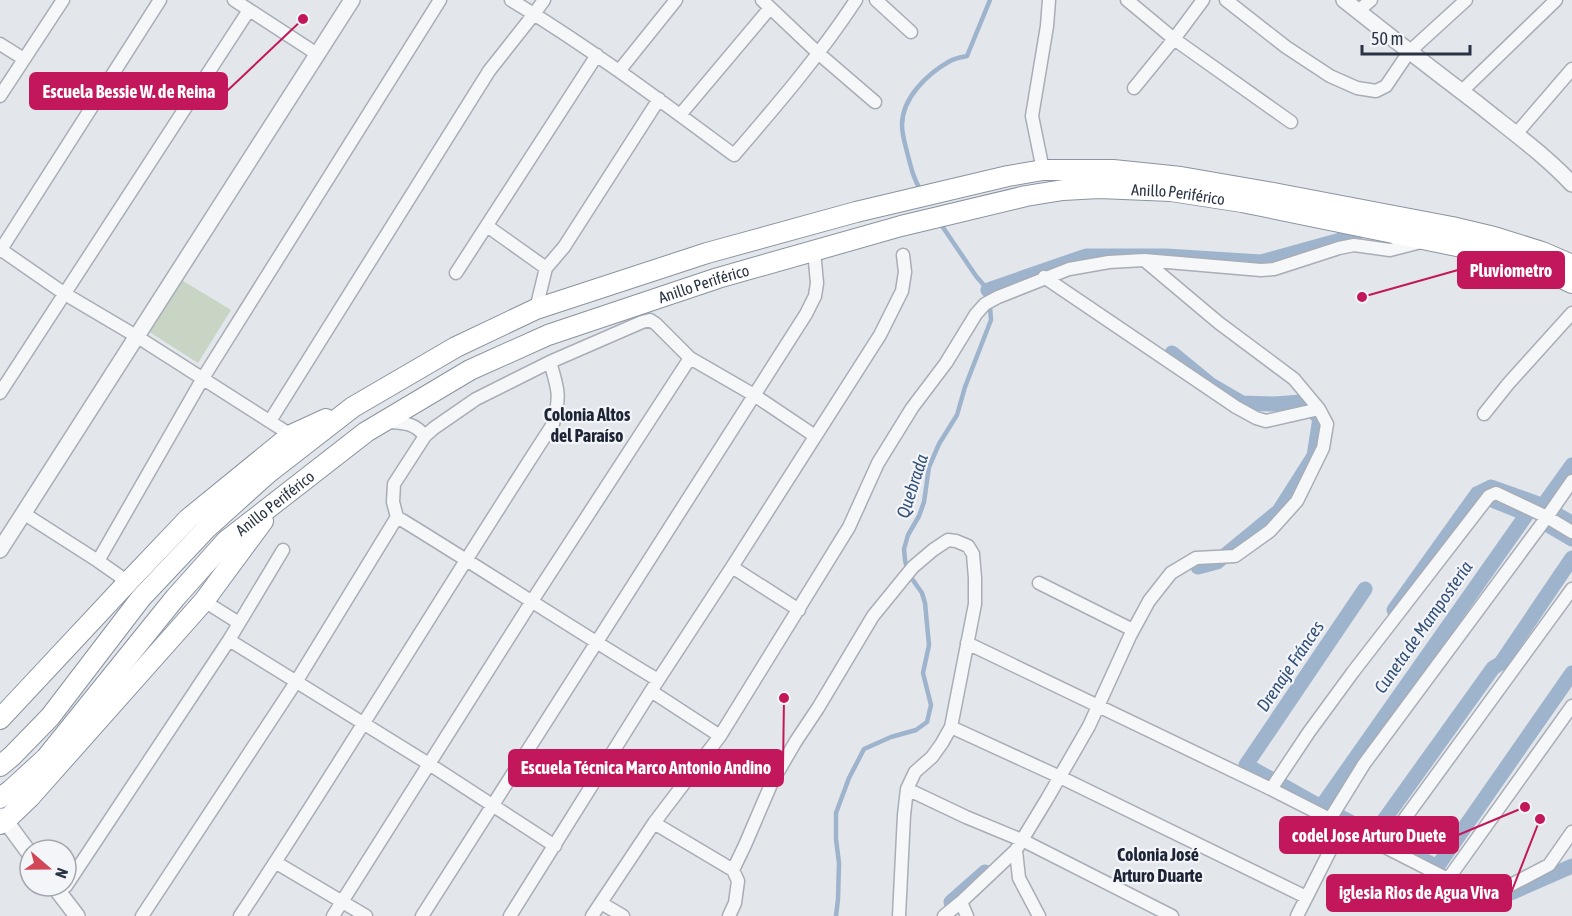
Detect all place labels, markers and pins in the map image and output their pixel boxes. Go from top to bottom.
callout: Escuela Bessie W. de Reina [30,73,227,109]
callout: Pluviometro [1458,252,1564,288]
callout: Escuela Técnica Marco Antonio Andino [509,750,783,786]
callout: codel Jose Arturo Duete [1280,817,1458,853]
callout: iglesia Rios de Agua Viva [1327,875,1511,911]

